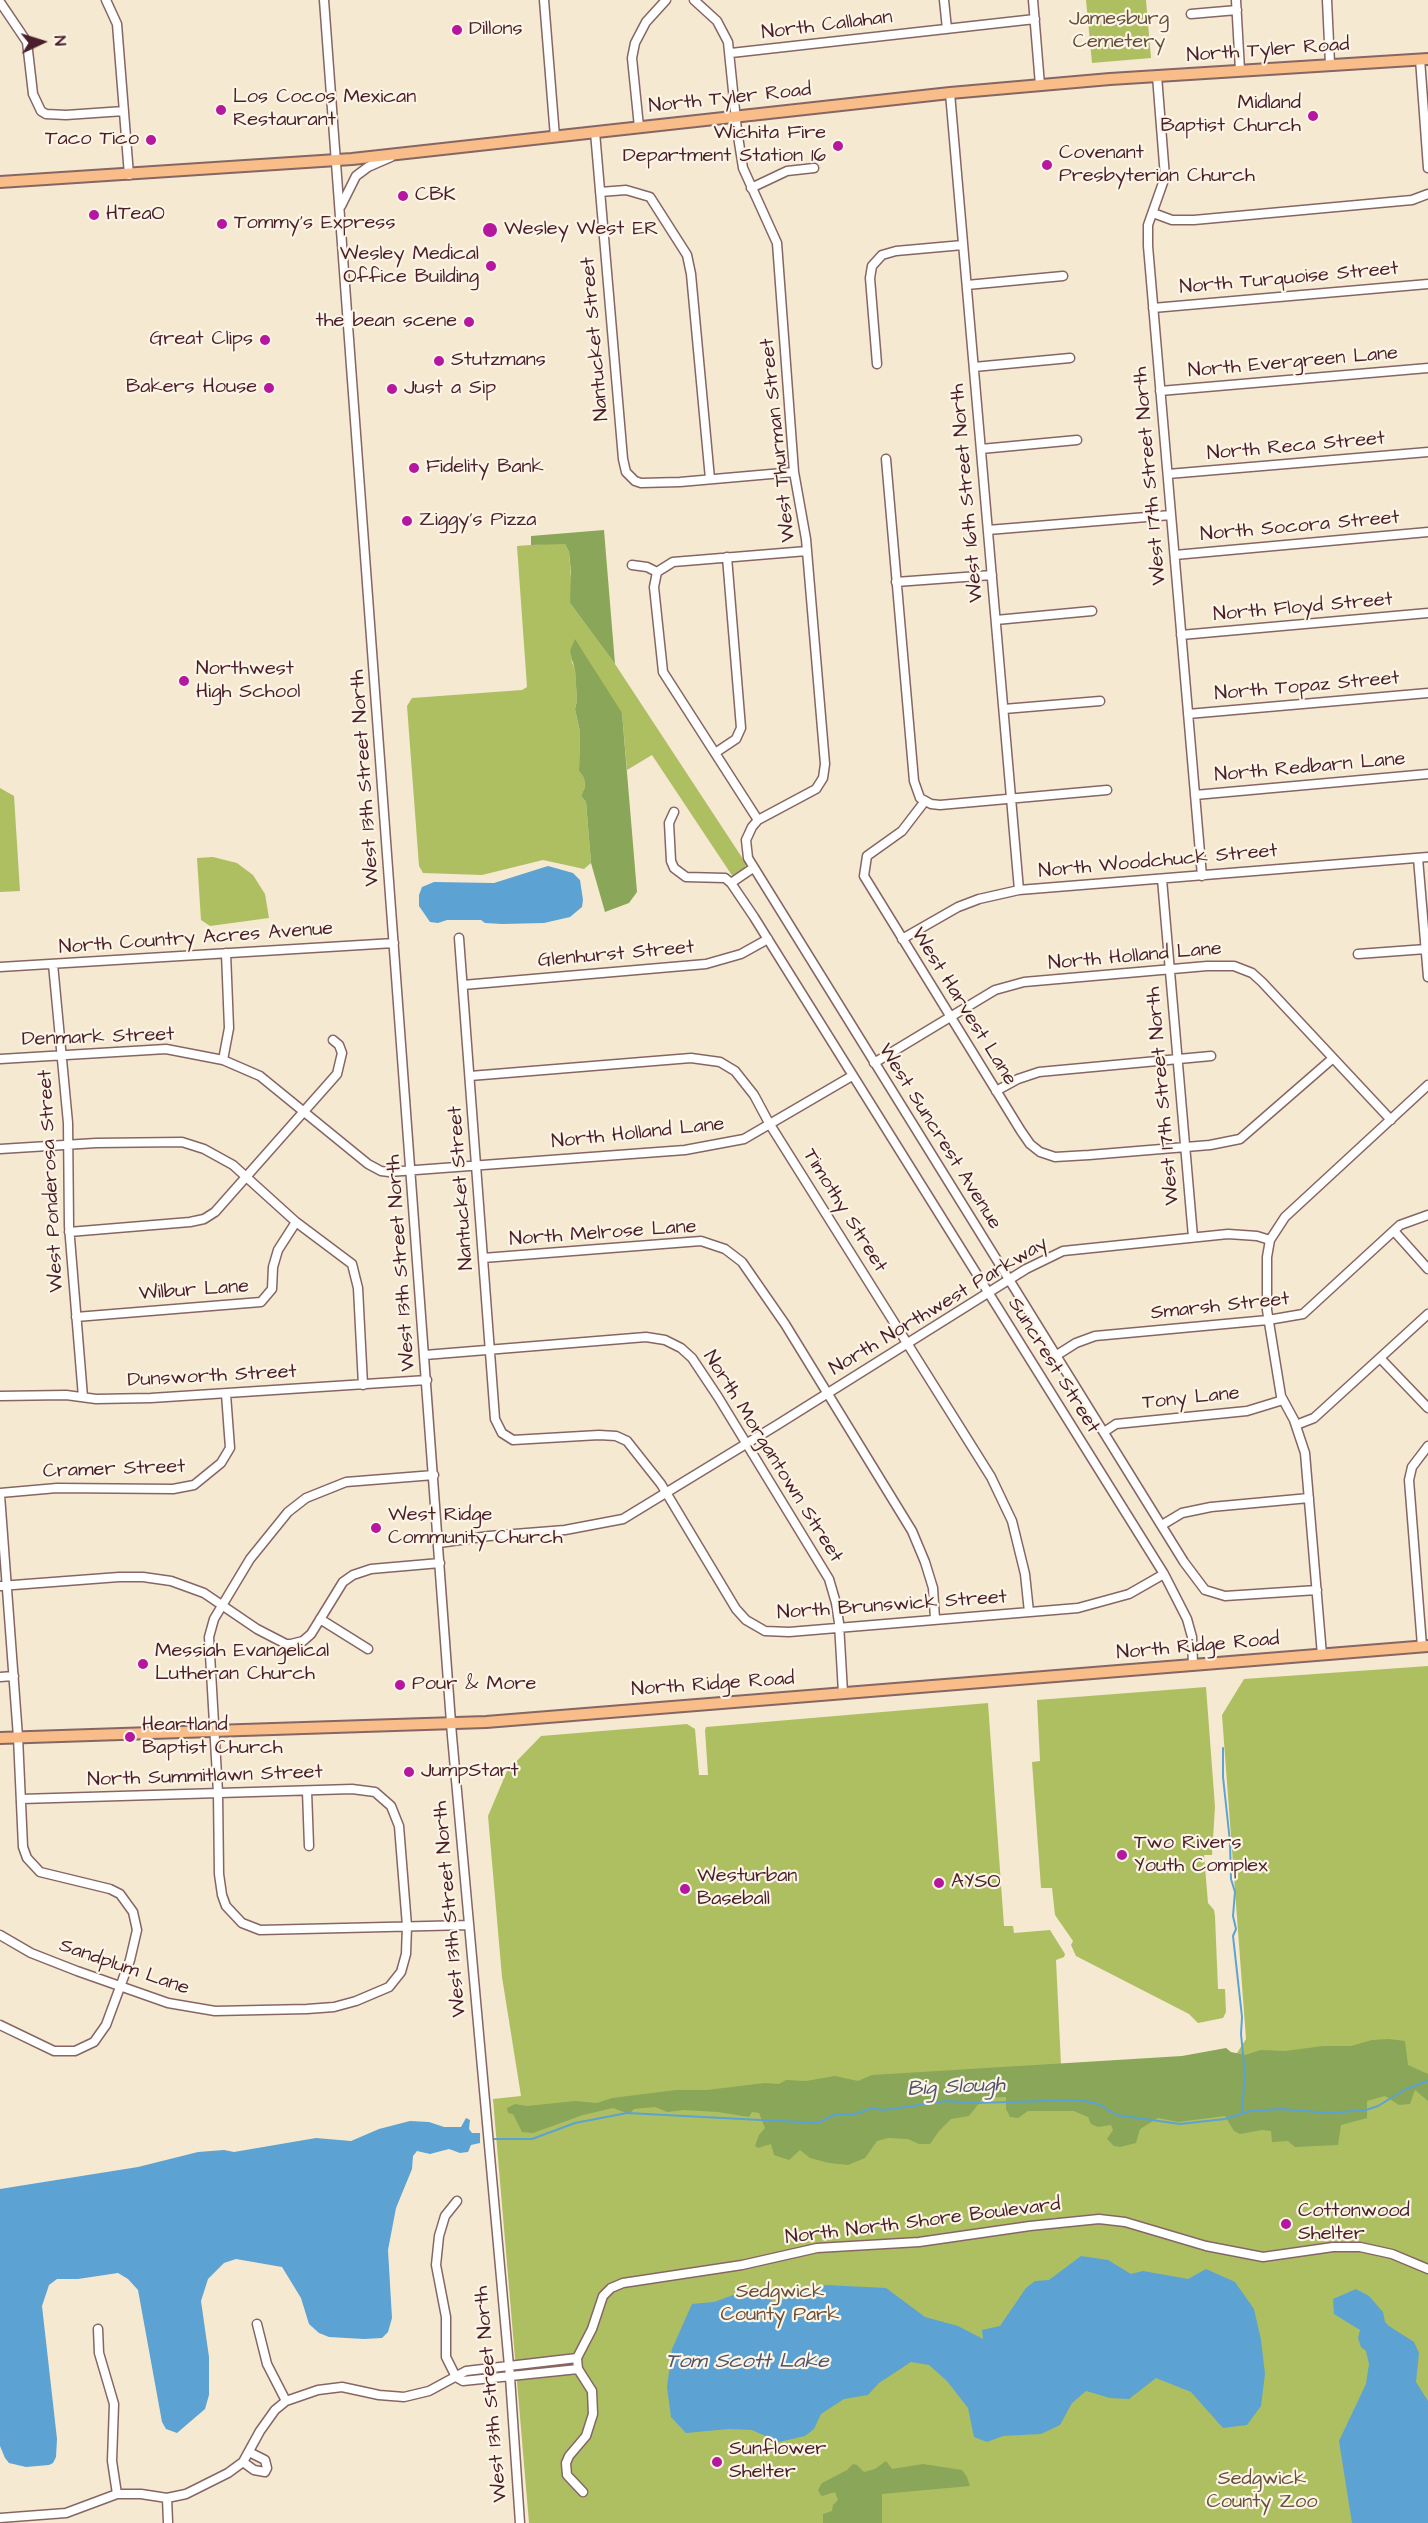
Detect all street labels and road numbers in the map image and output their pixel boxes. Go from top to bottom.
street label: North Callahan [760,6,894,46]
street label: North Tyler Road [1186,33,1350,69]
street label: North Tyler Road [648,79,812,119]
street label: Nantucket Street [577,256,615,422]
street label: North Turquoise Street [1178,257,1400,301]
street label: West Thurman Street [756,337,802,543]
street label: North Evergreen Lane [1187,342,1399,384]
street label: West 17th Street North [1129,366,1173,586]
street label: West 16th Street North [946,383,990,603]
street label: North Reca Street [1206,427,1386,467]
street label: North Socora Street [1199,506,1401,548]
street label: North Floyd Street [1212,588,1394,628]
street label: North Topaz Street [1214,667,1400,707]
street label: West 13th Street North [346,669,386,887]
street label: North Redbarn Lane [1214,748,1406,788]
street label: North Woodchuck Street [1038,840,1278,884]
street label: North Country Acres Avenue [58,917,334,961]
street label: West Harvest Lane [905,924,1021,1090]
street label: Glenhurst Street [537,936,695,974]
street label: North Holland Lane [1047,937,1223,977]
street label: West 17th Street North [1142,986,1186,1206]
street label: Denmark Street [21,1023,175,1053]
street label: West Suncrest Avenue [872,1040,1006,1234]
street label: West Ponderosa Street [34,1069,70,1293]
street label: Nantucket Street [444,1105,480,1271]
street label: North Holland Lane [550,1113,726,1155]
street label: Timothy Street [796,1145,892,1277]
street label: West 13th Street North [382,1154,422,1372]
street label: North Melrose Lane [509,1215,697,1253]
street label: North Northwest Parkway [826,1232,1052,1382]
street label: Wilbur Lane [138,1275,250,1307]
street label: Smarsh Street [1149,1288,1291,1326]
street label: Suncrest Street [1002,1294,1104,1438]
street label: North Morgantown Street [697,1347,847,1567]
street label: Dunsworth Street [127,1361,297,1393]
street label: Tony Lane [1141,1382,1241,1416]
street label: Cramer Street [42,1456,186,1484]
street label: North Brunswick Street [776,1586,1008,1626]
street label: North Ridge Road [1116,1628,1280,1666]
street label: North Ridge Road [631,1667,795,1703]
street label: North Summitlawn Street [87,1761,323,1793]
street label: West 13th Street North [430,1800,472,2018]
street label: Sandplum Lane [56,1934,192,2002]
street label: North North Shore Boulevard [784,2193,1062,2251]
street label: West 13th Street North [471,2285,513,2503]

